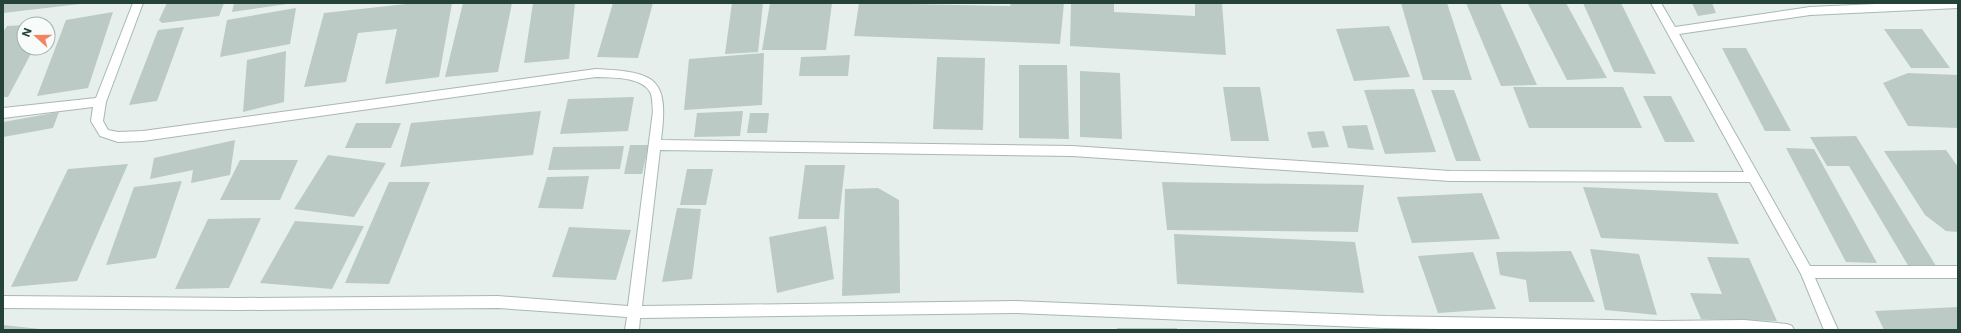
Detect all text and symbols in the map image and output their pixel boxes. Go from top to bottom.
north arrow [16,16,56,56]
text: N [19,26,35,39]

